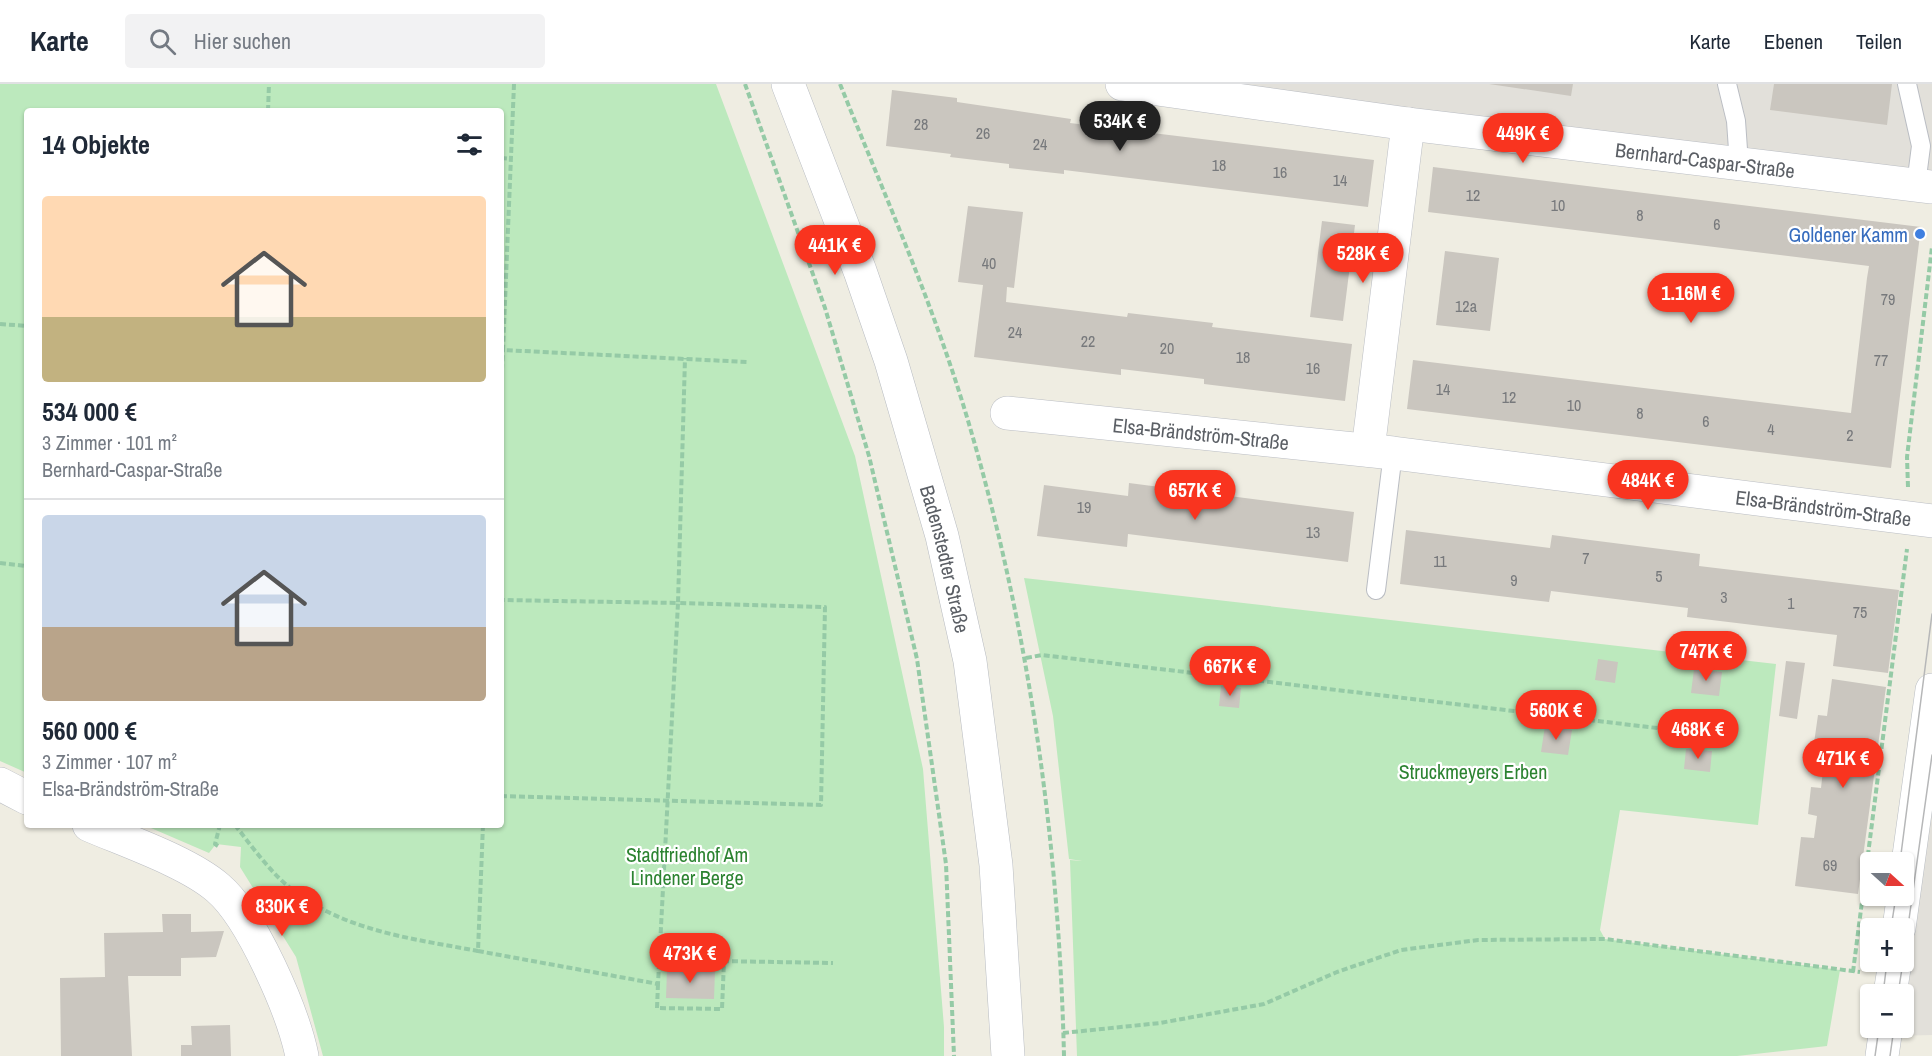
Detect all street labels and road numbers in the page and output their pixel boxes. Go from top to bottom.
street label: Bernhard-Caspar-Straße [1614,136,1796,184]
street label: Elsa-Brändström-Straße [1112,411,1290,456]
street label: Badenstedter Straße [914,482,977,635]
street label: Elsa-Brändström-Straße [1734,483,1913,532]

